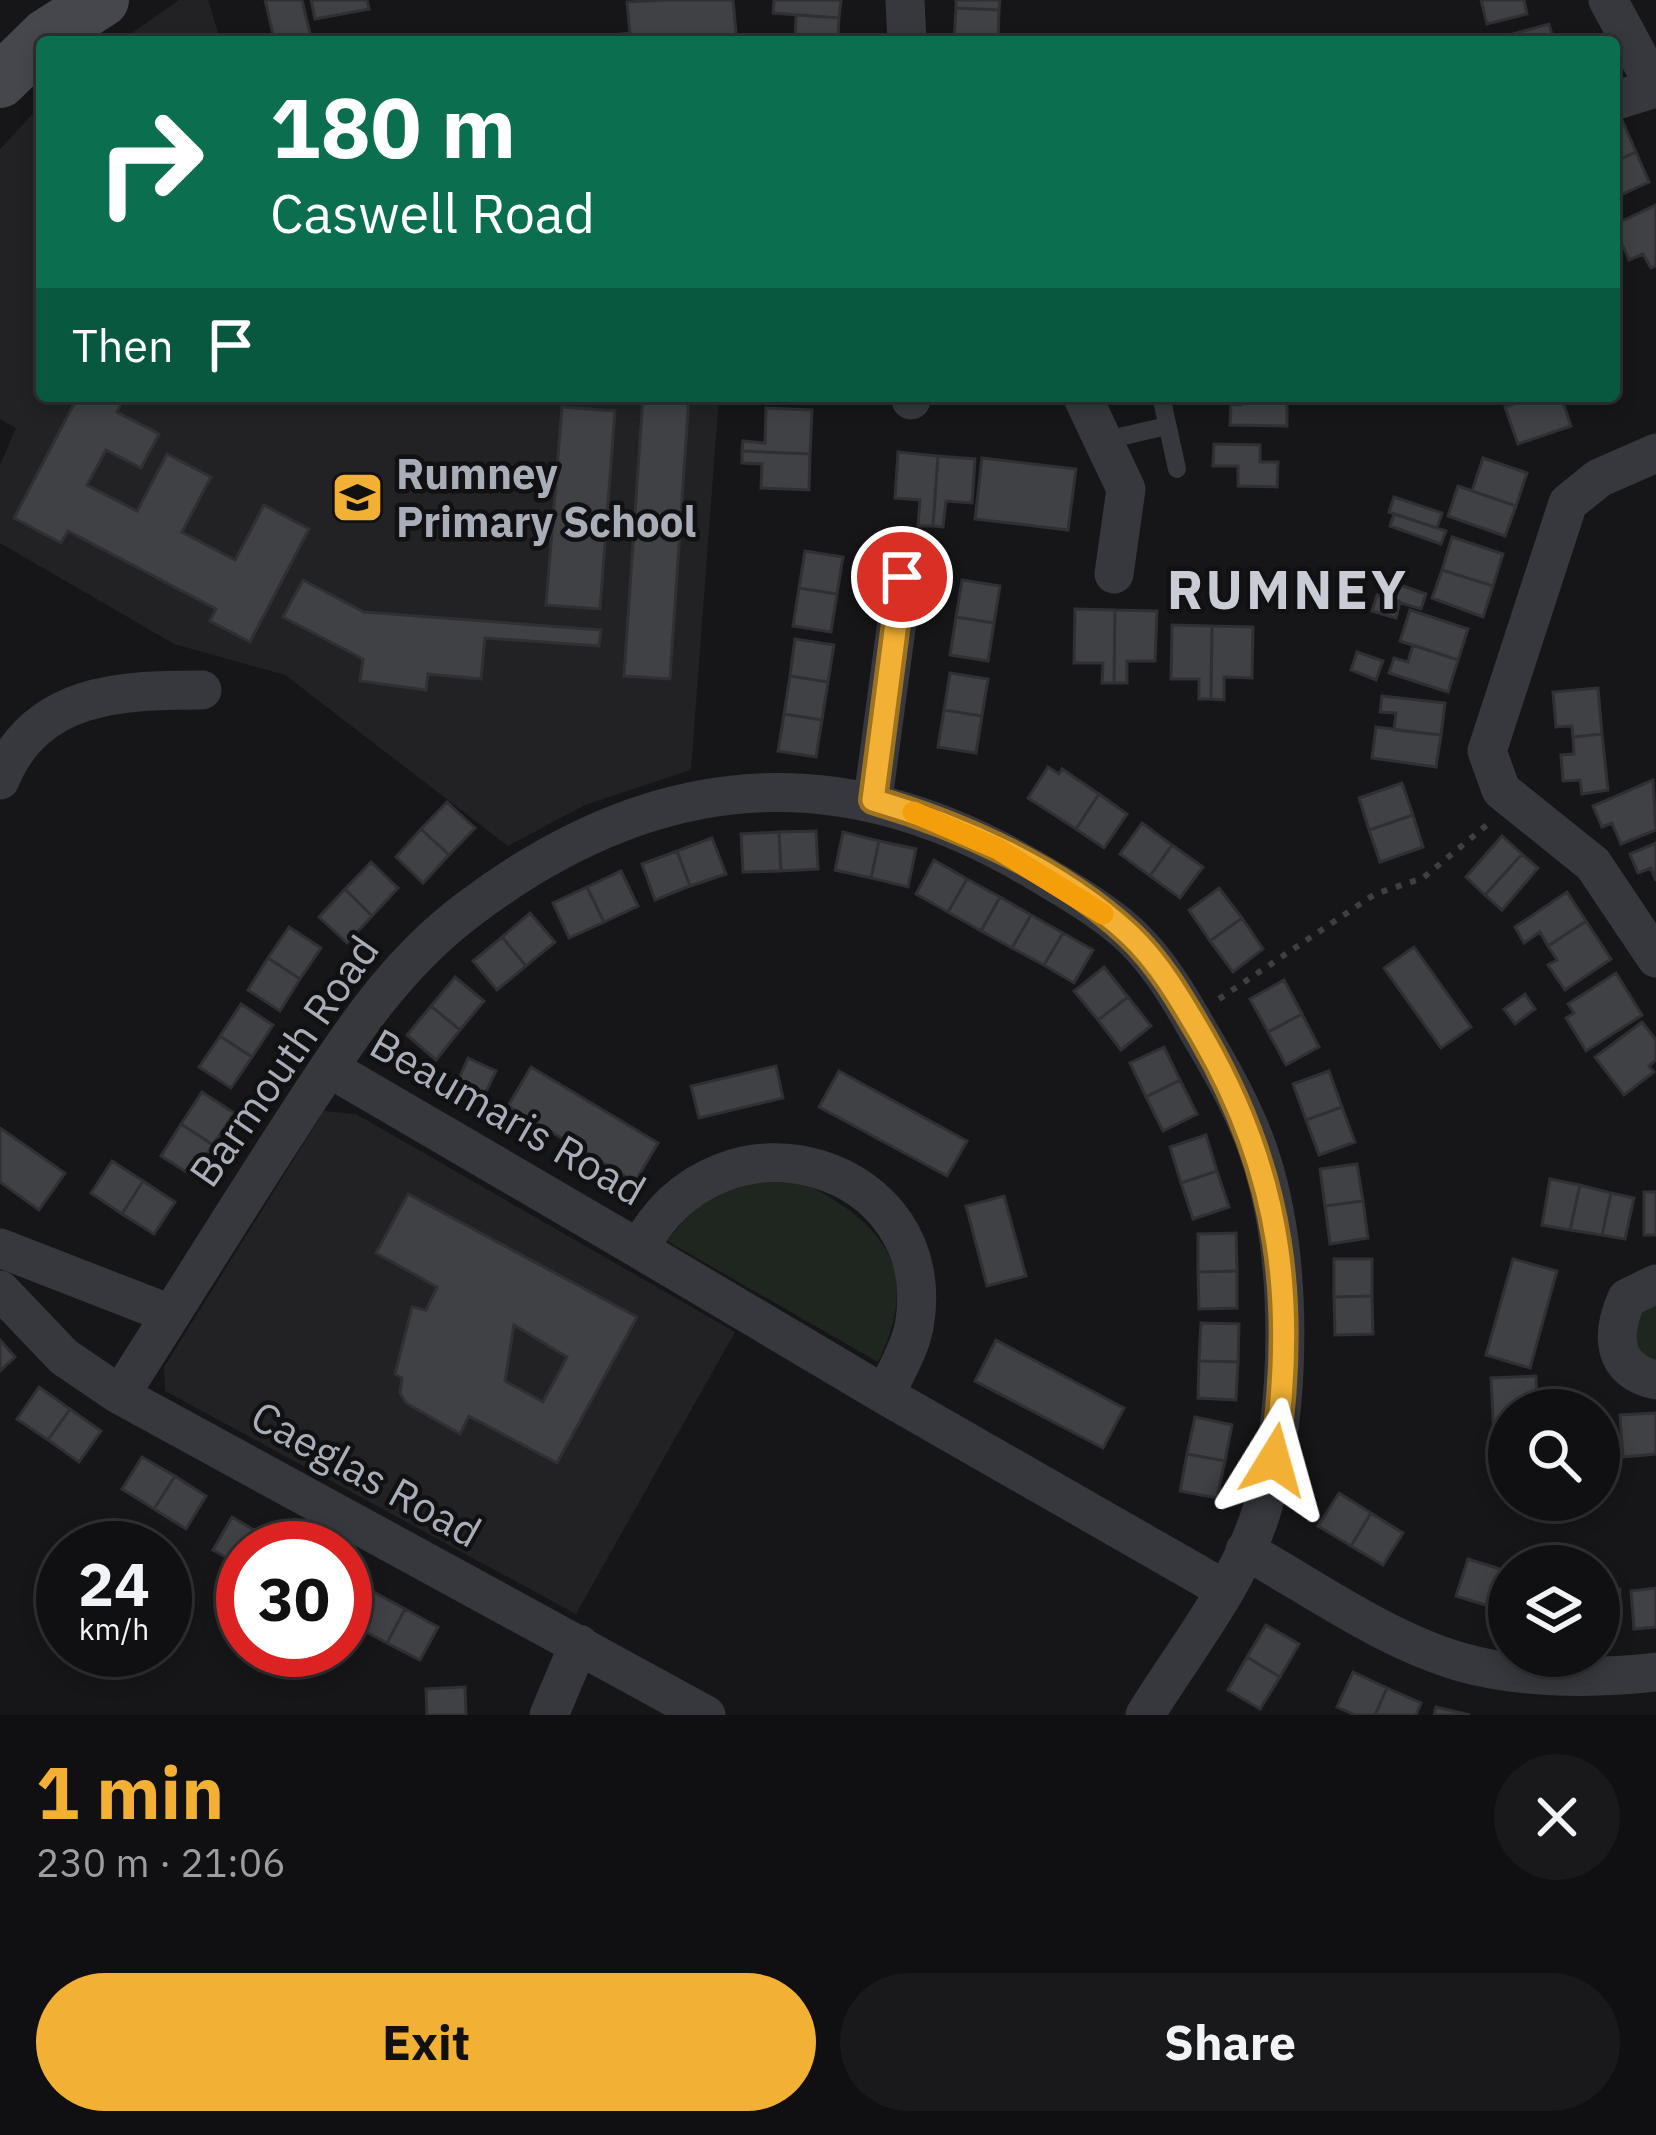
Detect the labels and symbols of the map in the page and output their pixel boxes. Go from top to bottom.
place label: Rumney Primary School [396,446,696,549]
school or university icon: Rumney Primary School [329,470,385,526]
pin [851,526,953,628]
district label: RUMNEY [1167,554,1409,624]
street label: Barmouth Road [177,924,391,1197]
street label: Beaumaris Road [361,1016,656,1218]
street label: Caeglas Road [242,1388,491,1559]
position arrow [1211,1397,1337,1523]
speed limit sign: 30 [216,1521,372,1677]

